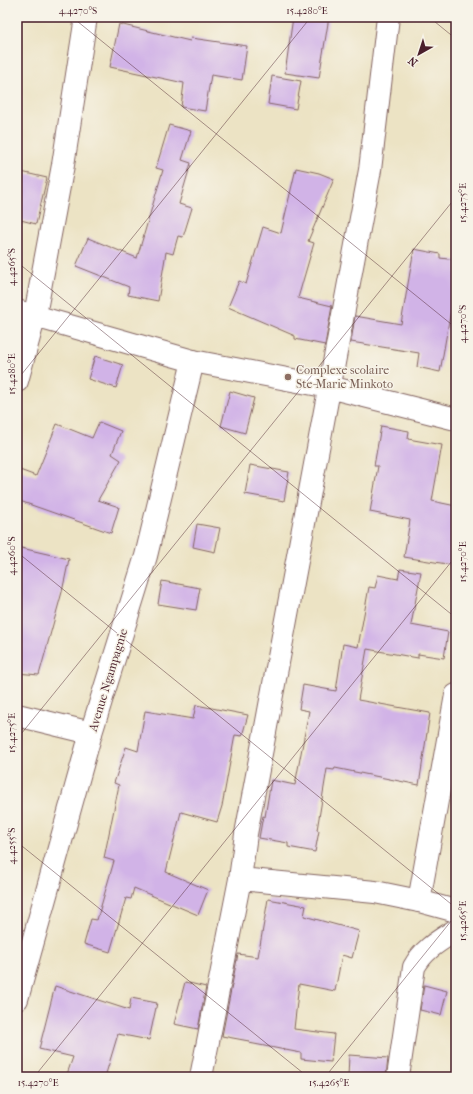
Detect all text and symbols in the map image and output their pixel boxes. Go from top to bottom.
text: 4.4270°S [59,5,97,17]
text: 15.4280°E [286,5,328,17]
north arrow [399,34,439,74]
text: N [405,53,420,69]
text: 15.4275°E [457,183,469,223]
text: 4.4265°S [6,248,18,286]
text: 4.4270°S [457,305,469,343]
text: 15.4280°E [6,353,18,395]
place label: Complexe scolaire Ste-Marie Minkoto [296,363,393,391]
marker: Complexe scolaire Ste-Marie Minkoto [283,372,293,382]
text: 4.4260°S [6,536,18,576]
text: 15.4270°E [457,541,469,583]
street label: Avenue Ngampagnie [85,627,130,734]
text: 15.4275°E [6,713,18,753]
text: 4.4255°S [6,828,18,864]
text: 15.4265°E [457,901,469,941]
text: 15.4270°E [17,1077,59,1089]
text: 15.4265°E [309,1077,349,1089]

